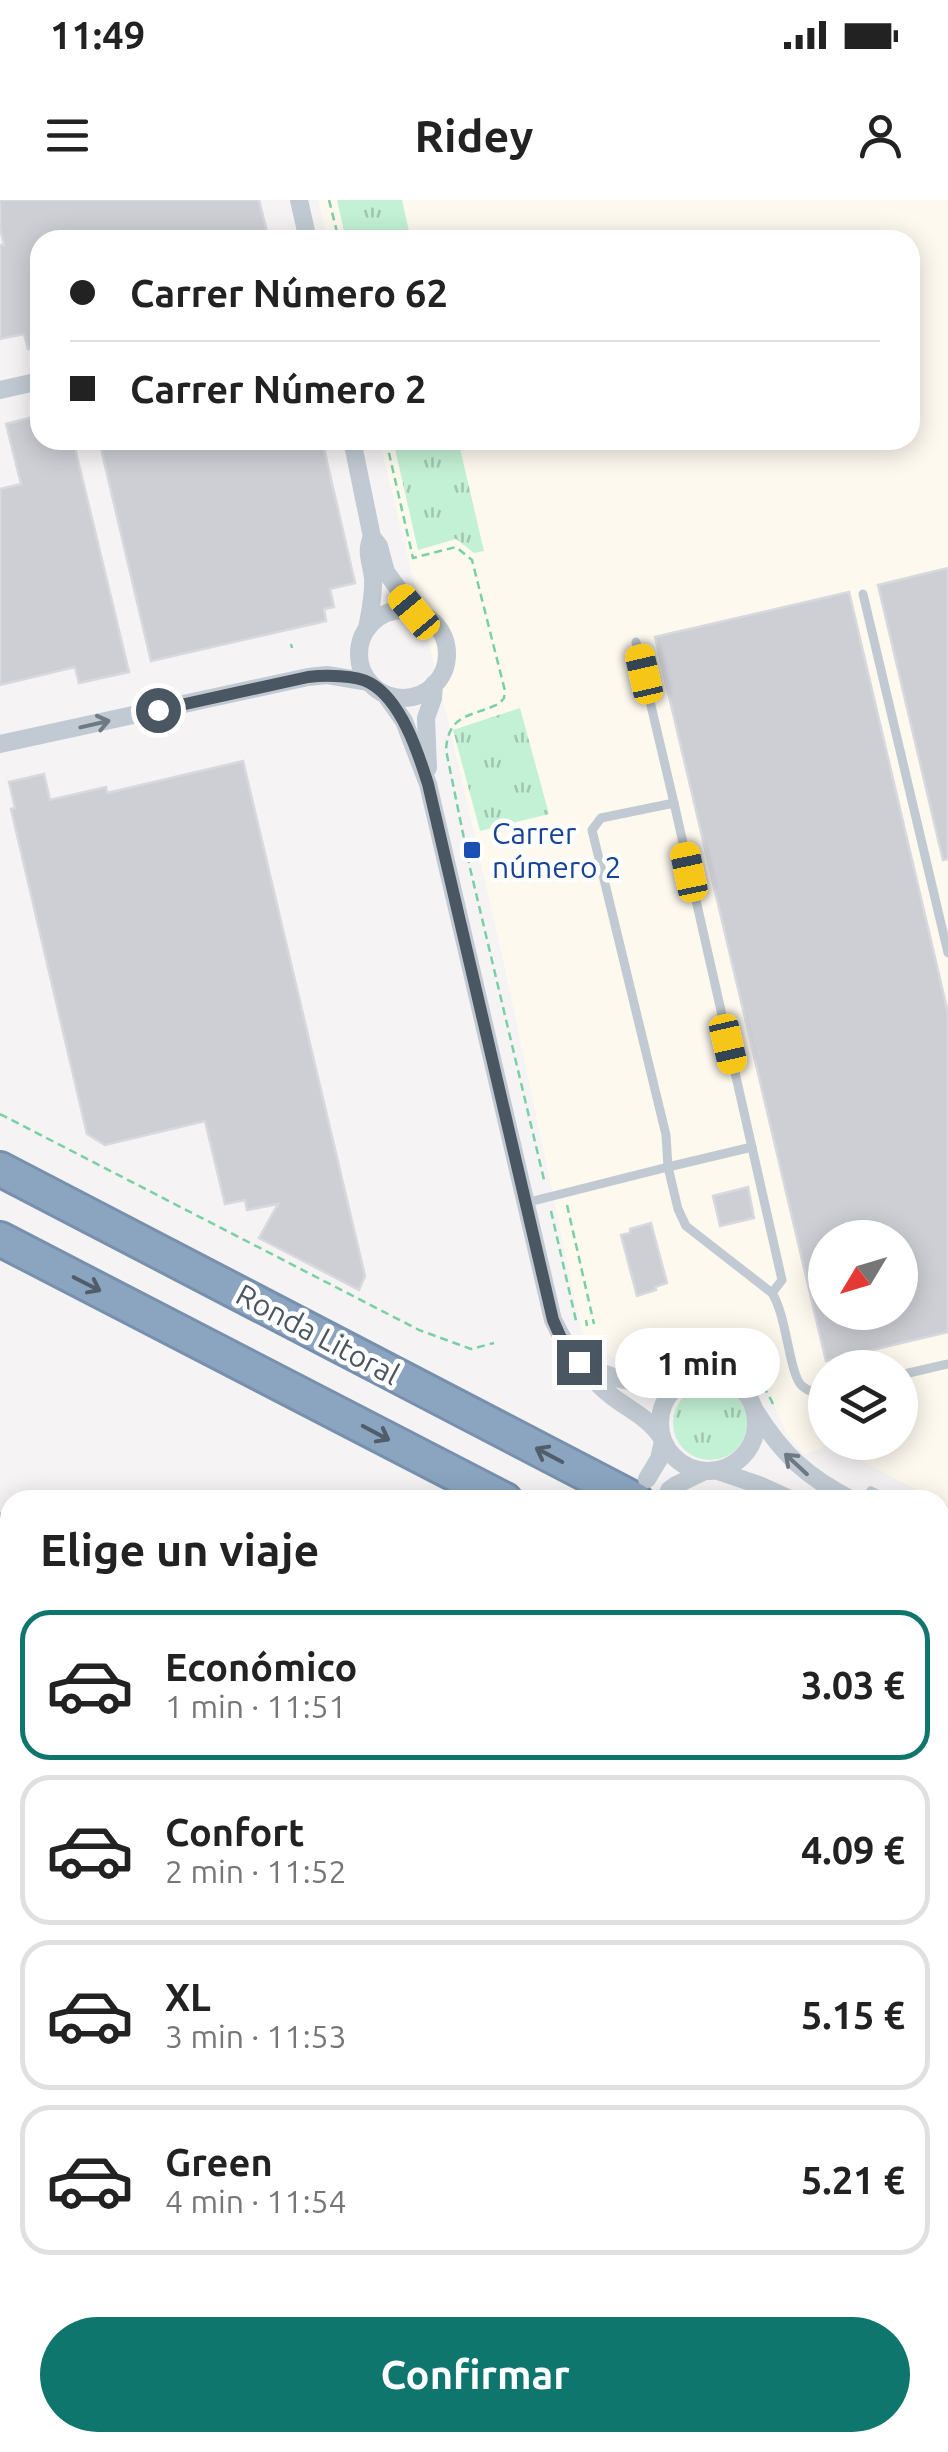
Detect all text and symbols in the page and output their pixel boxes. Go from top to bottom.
text: 11:49 [50,14,145,56]
icon: menu [40,108,95,163]
icon: person [853,108,908,163]
text: Ridey [415,110,533,161]
text: Carrer Número 62 [130,272,448,314]
text: Carrer Número 2 [130,368,427,410]
car [383,579,445,645]
car [623,641,665,707]
route start [136,688,181,733]
one-way arrow [78,714,110,732]
place label: Carrer número 2 [492,816,621,884]
marker: Carrer número 2 [461,839,483,861]
car [668,840,710,904]
car [707,1011,749,1077]
north arrow [808,1220,918,1330]
map controls [808,1220,918,1460]
one-way arrow [71,1275,101,1294]
street label: Ronda Litoral [231,1277,405,1391]
callout: 1 min [614,1327,779,1397]
route end [557,1340,602,1385]
text: 1 min [657,1345,738,1381]
button: layers [808,1350,918,1460]
one-way arrow [360,1424,390,1443]
one-way arrow [535,1445,565,1464]
one-way arrow [785,1452,809,1476]
text: Elige un viaje [40,1524,320,1575]
icon: car [45,1640,135,1730]
text: Económico [165,1646,357,1688]
text: 3.03 € [801,1664,905,1706]
text: 1 min · 11:51 [165,1688,347,1724]
icon: car [45,1805,135,1895]
text: Confort [165,1811,304,1853]
text: 4.09 € [801,1829,905,1871]
text: 2 min · 11:52 [165,1853,347,1889]
icon: car [45,1970,135,2060]
text: XL [165,1976,211,2018]
text: 5.15 € [801,1994,905,2036]
text: 3 min · 11:53 [165,2018,347,2054]
icon: car [45,2135,135,2225]
text: Green [165,2141,273,2183]
text: 5.21 € [801,2159,905,2201]
text: 4 min · 11:54 [165,2183,347,2219]
button: Confirmar [40,2317,910,2432]

